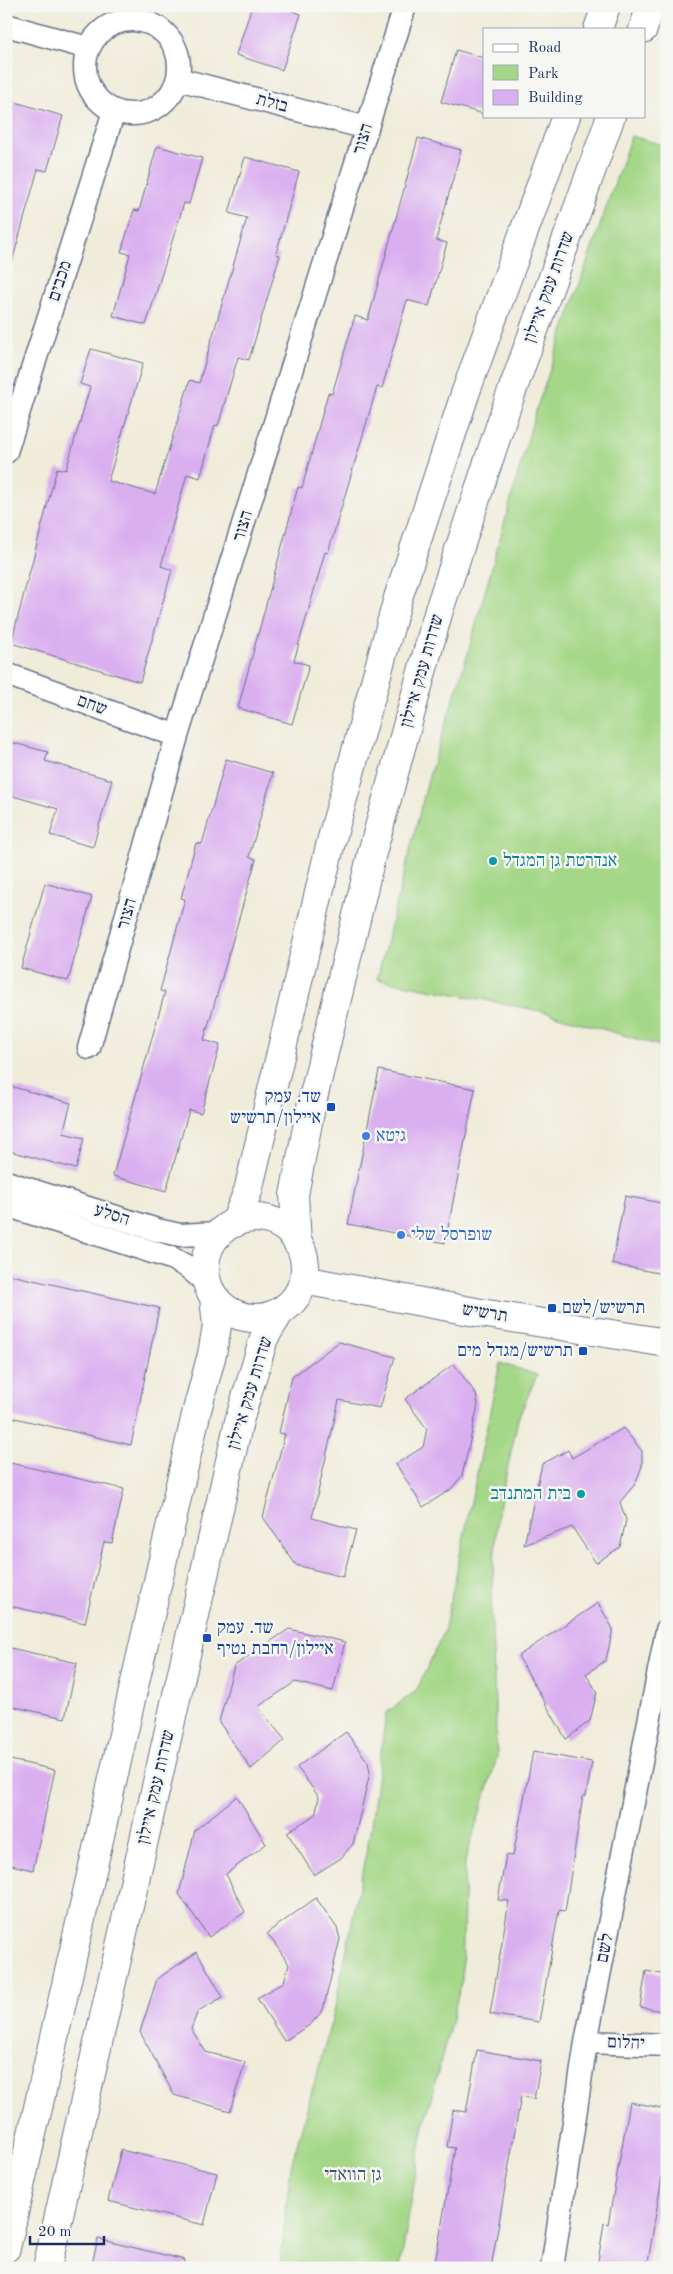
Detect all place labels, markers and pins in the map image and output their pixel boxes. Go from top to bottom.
place label: אנדרטת גן המגדל [503,851,617,870]
marker: אנדרטת גן המגדל [487,855,499,867]
place label: שד. עמק איילון/תרשיש [230,1088,321,1127]
marker: שד. עמק איילון/תרשיש [325,1101,337,1113]
place label: גיטא [376,1127,406,1145]
marker: גיטא [360,1130,372,1142]
place label: שופרסל שלי [411,1225,492,1244]
marker: שופרסל שלי [395,1229,407,1241]
place label: תרשיש/לשם [562,1298,645,1317]
marker: תרשיש/לשם [546,1302,558,1314]
place label: תרשיש/מגדל מים [457,1341,573,1360]
marker: תרשיש/מגדל מים [577,1345,589,1357]
place label: בית המתנדב [490,1485,571,1503]
marker: בית המתנדב [575,1488,587,1500]
place label: שד. עמק איילון/רחבת נטיף [217,1619,334,1658]
marker: שד. עמק איילון/רחבת נטיף [201,1632,213,1644]

